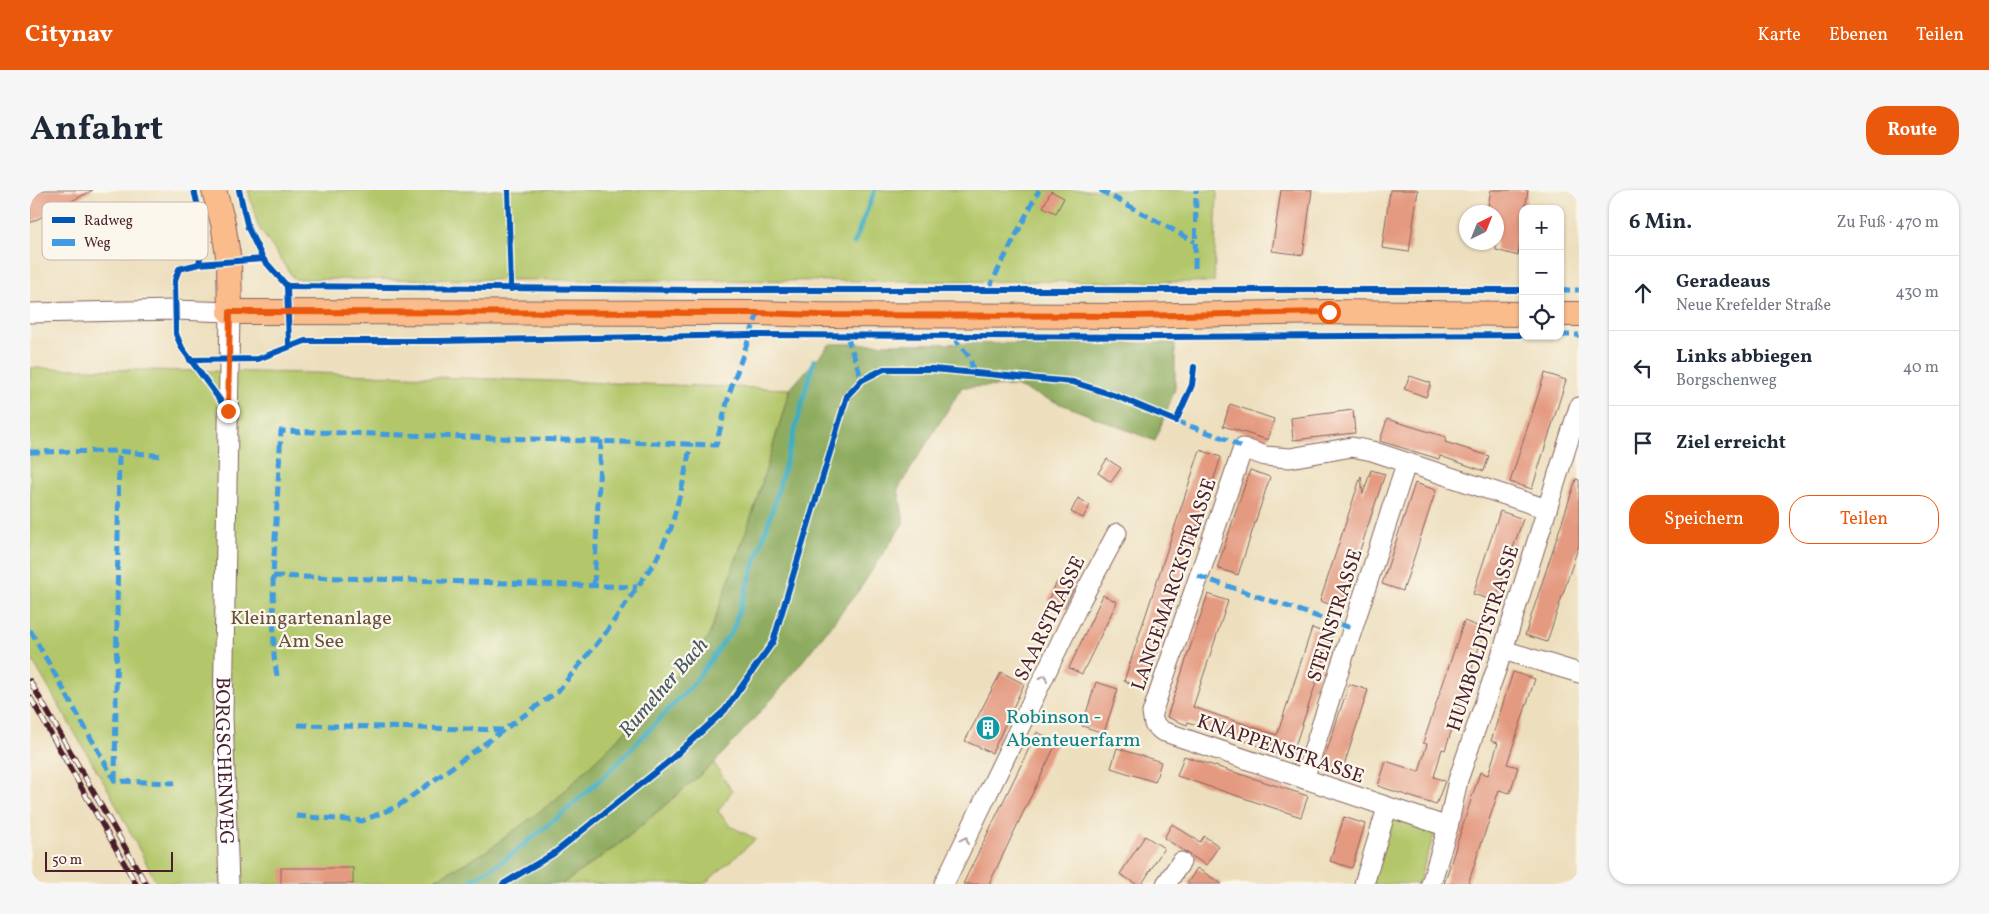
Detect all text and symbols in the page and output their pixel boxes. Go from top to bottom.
text: Citynav [25,18,113,52]
text: Karte [1757,23,1801,48]
text: Ebenen [1829,23,1888,48]
text: Teilen [1916,23,1964,48]
text: Anfahrt [30,106,163,154]
button: Route [1866,106,1959,155]
legend [42,202,208,260]
north arrow [1459,205,1504,250]
map controls [1519,205,1564,340]
button: + [1519,205,1564,250]
text: 6 Min. [1629,208,1692,237]
text: Radweg [84,212,133,231]
text: Zu Fuß · 470 m [1836,212,1939,234]
text: Weg [84,234,111,253]
button: − [1519,250,1564,295]
text: Geradeaus [1676,269,1771,295]
icon: ahead [1629,279,1657,307]
text: 430 m [1895,282,1939,304]
button: locate [1519,295,1564,340]
text: Neue Krefelder Straße [1676,295,1831,317]
route start [1318,301,1341,324]
text: Links abbiegen [1676,344,1813,370]
icon: left [1629,354,1657,382]
text: 40 m [1903,357,1939,379]
text: Borgschenweg [1676,370,1777,392]
route end [217,400,240,423]
icon: arrive [1629,429,1657,457]
text: Ziel erreicht [1676,430,1786,456]
street label: LANGEMARCKSTRASSE [1125,475,1224,695]
button: Speichern [1629,495,1779,544]
button: Teilen [1789,495,1939,544]
street label: HUMBOLDTSTRASSE [1441,542,1527,735]
street label: STEINSTRASSE [1301,545,1371,686]
street label: SAARSTRASSE [1008,552,1093,686]
park label: Kleingartenanlage Am See [230,605,392,656]
water label: Rumelner Bach [613,632,716,744]
one-way arrow [1038,674,1048,683]
street label: BORGSCHENWEG [207,677,240,845]
place label: Robinson - Abenteuerfarm [1006,704,1141,755]
street label: KNAPPENSTRASSE [1193,708,1368,792]
building icon: Robinson - Abenteuerfarm [975,715,1001,741]
one-way arrow [959,836,969,845]
scale bar [45,849,172,872]
text: 50 m [52,851,82,870]

